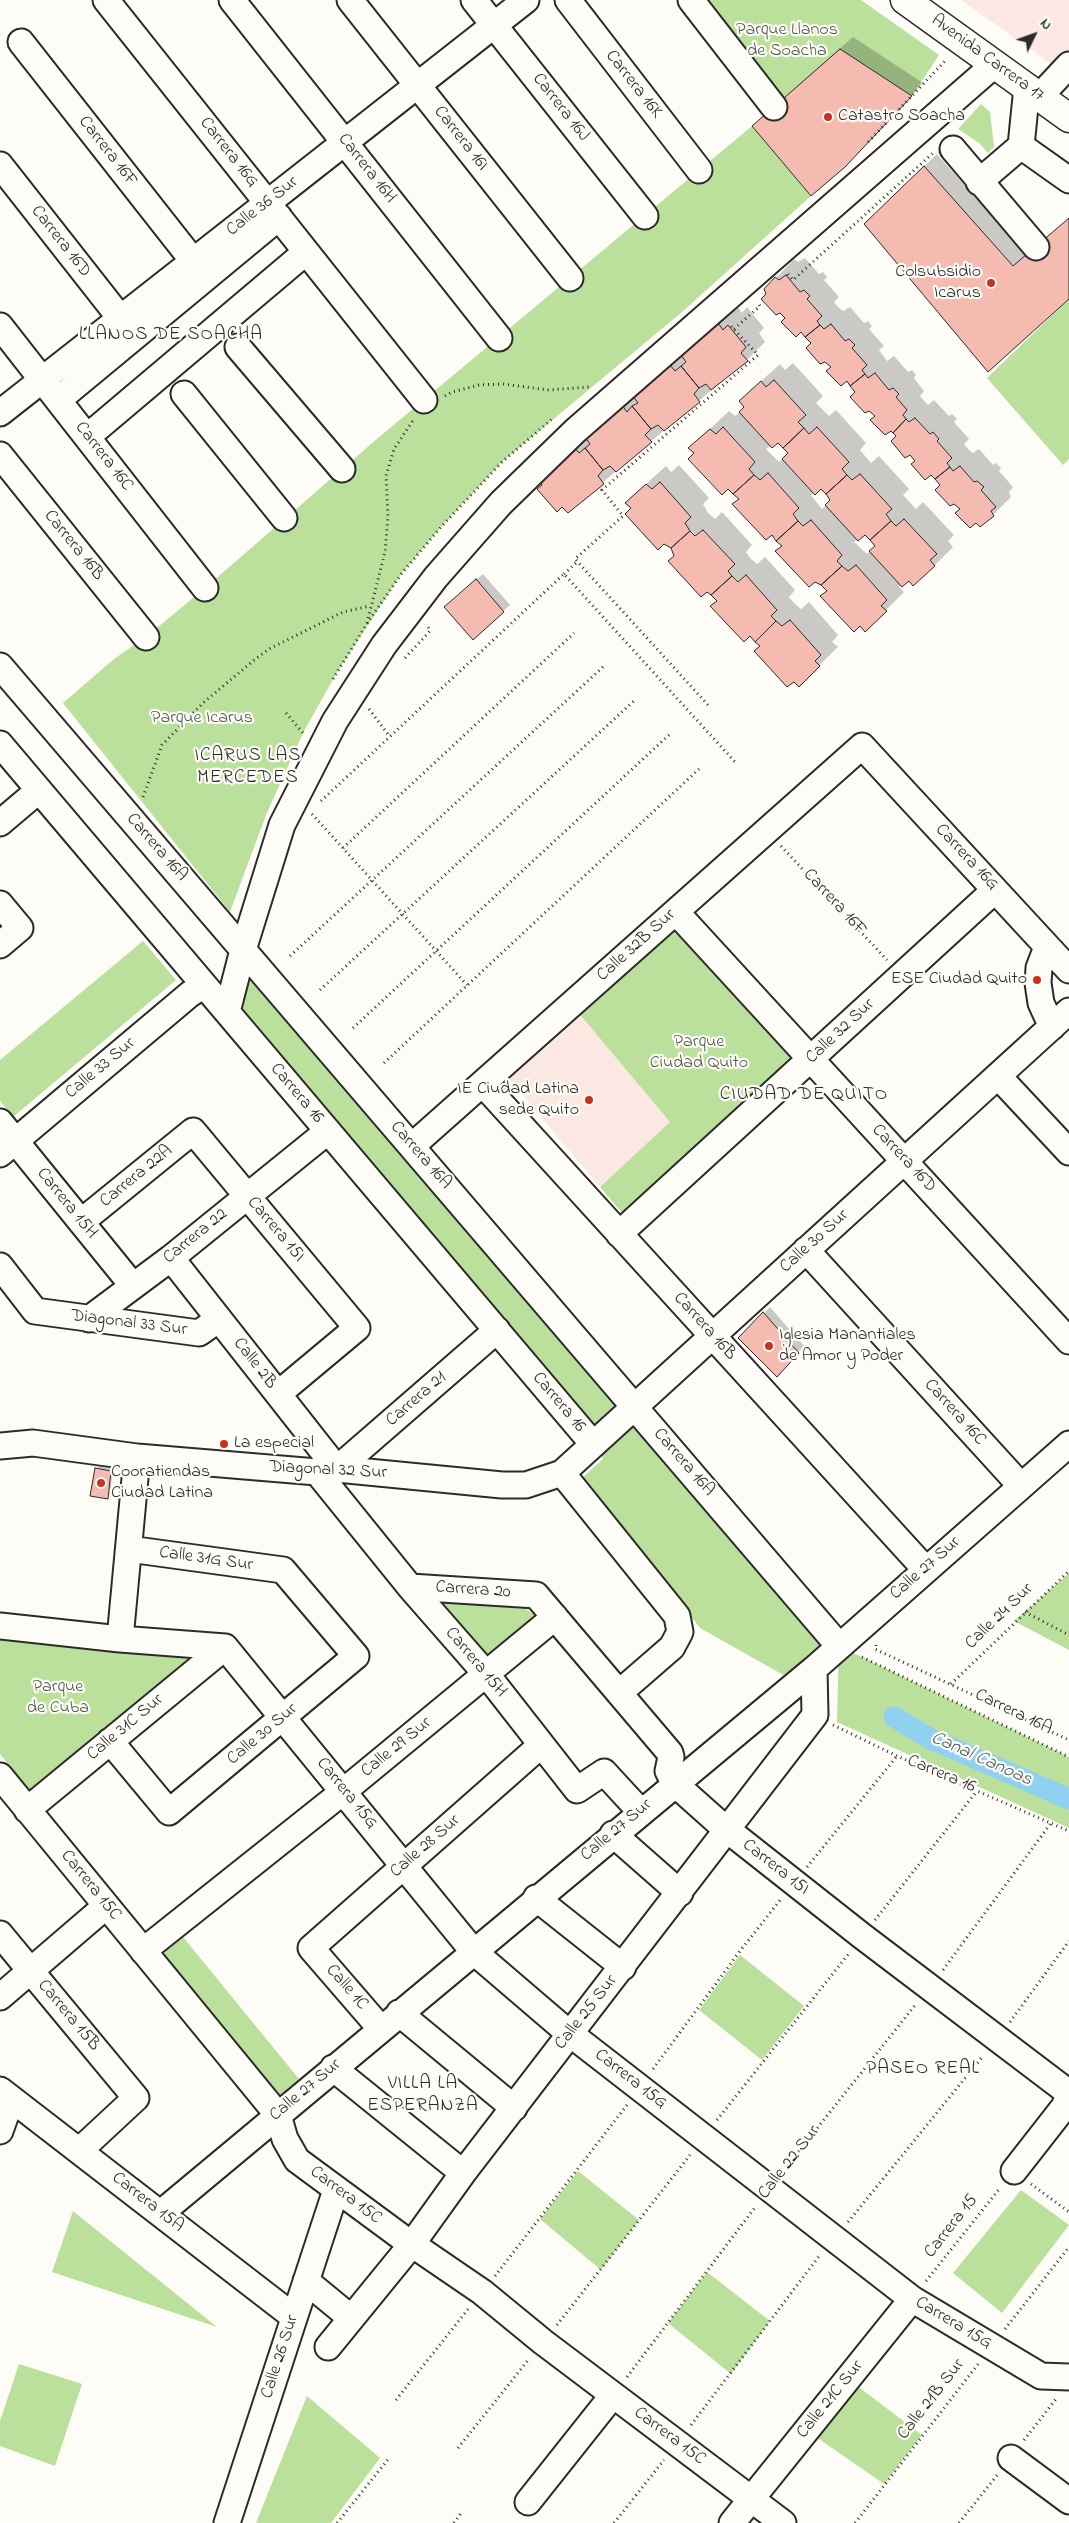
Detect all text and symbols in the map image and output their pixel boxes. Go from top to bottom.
north arrow [1009,10,1059,60]
street label: Avenida Carrera 17 [926,11,1048,107]
text: N [1035,14,1056,35]
park label: Parque Llanos de Soacha [736,20,838,62]
street label: Carrera 16K [600,46,666,124]
street label: Carrera 16J [527,69,593,147]
street label: Carrera 16I [428,102,492,176]
place label: Catastro Soacha [838,106,965,128]
marker: Catastro Soacha [822,111,834,123]
street label: Carrera 16F [73,112,141,192]
street label: Carrera 16G [194,113,262,193]
street label: Carrera 16H [332,130,400,208]
street label: Calle 36 Sur [223,172,303,242]
street label: Carrera 16D [25,202,95,282]
place label: Colsubsidio Icarus [895,262,981,304]
marker: Colsubsidio Icarus [985,277,997,289]
district label: LLANOS DE SOACHA [77,325,265,347]
street label: Carrera 16C [69,418,137,496]
street label: Carrera 16B [38,506,108,586]
park label: Parque Icarus [151,708,253,730]
district label: ICARUS LAS MERCEDES [193,746,303,790]
street label: Carrera 16A [121,809,191,887]
street label: Carrera 16G [930,820,1002,896]
street label: Carrera 16F [797,865,871,941]
street label: Calle 32B Sur [593,905,681,987]
place label: ESE Ciudad Quito [891,969,1027,991]
marker: ESE Ciudad Quito [1031,974,1043,986]
street label: Calle 32 Sur [802,995,880,1069]
park label: Parque Ciudad Quito [650,1032,748,1074]
street label: Calle 33 Sur [62,1033,140,1105]
street label: Carrera 16 [264,1059,328,1129]
place label: IE Ciudad Latina sede Quito [457,1079,579,1122]
district label: CIUDAD DE QUITO [718,1085,890,1107]
marker: IE Ciudad Latina sede Quito [583,1094,595,1106]
street label: Carrera 16A [385,1117,455,1195]
street label: Carrera 16D [866,1120,940,1198]
street label: Carrera 22A [96,1141,178,1213]
street label: Carrera 15H [31,1164,101,1244]
street label: Carrera 15I [241,1193,309,1267]
street label: Carrera 22 [159,1205,233,1269]
street label: Calle 30 Sur [776,1205,854,1279]
street label: Carrera 16B [668,1288,740,1366]
street label: Diagonal 33 Sur [70,1306,188,1342]
place label: Iglesia Manantiales de Amor y Poder [779,1325,916,1368]
street label: Calle 2B [227,1334,281,1394]
marker: Iglesia Manantiales de Amor y Poder [763,1340,775,1352]
street label: Carrera 21 [382,1368,452,1432]
street label: Carrera 16 [526,1368,590,1438]
street label: Carrera 16C [918,1375,990,1451]
street label: Carrera 16A [648,1424,718,1502]
place label: La especial [234,1433,314,1455]
marker: La especial [218,1438,230,1450]
street label: Diagonal 32 Sur [269,1457,387,1485]
place label: Cooratiendas Ciudad Latina [111,1462,213,1505]
marker: Cooratiendas Ciudad Latina [95,1477,107,1489]
street label: Calle 27 Sur [886,1532,966,1606]
street label: Calle 31G Sur [158,1543,254,1577]
street label: Carrera 20 [435,1578,511,1604]
street label: Calle 24 Sur [961,1579,1039,1655]
street label: Carrera 15H [439,1623,511,1703]
park label: Parque de Cuba [27,1677,89,1720]
street label: Carrera 16A [971,1685,1055,1741]
street label: Calle 31C Sur [83,1690,169,1766]
street label: Calle 30 Sur [223,1699,303,1771]
street label: Calle 29 Sur [357,1713,437,1783]
water label: Canal Canoas [927,1728,1035,1792]
street label: Carrera 16 [904,1751,978,1799]
street label: Carrera 15G [311,1754,381,1834]
street label: Calle 27 Sur [577,1795,657,1867]
street label: Calle 28 Sur [387,1811,465,1883]
street label: Carrera 15I [737,1835,813,1901]
street label: Carrera 15C [55,1846,125,1926]
street label: Calle 1C [320,1961,372,2015]
street label: Calle 25 Sur [551,1971,623,2055]
street label: Carrera 15B [32,1976,104,2056]
street label: Carrera 15G [589,2045,671,2115]
street label: Calle 27 Sur [266,2055,346,2127]
district label: PASEO REAL [865,2059,981,2081]
district label: VILLA LA ESPERANZA [366,2074,480,2118]
street label: Calle 22 Sur [754,2122,826,2204]
street label: Carrera 15C [305,2162,385,2230]
street label: Carrera 15A [107,2168,187,2238]
street label: Carrera 15 [921,2191,983,2263]
street label: Carrera 15G [911,2293,995,2355]
street label: Calle 26 Sur [257,2312,305,2402]
street label: Calle 21B Sur [894,2355,970,2445]
street label: Calle 21C Sur [793,2356,869,2444]
street label: Carrera 15C [629,2403,709,2471]

